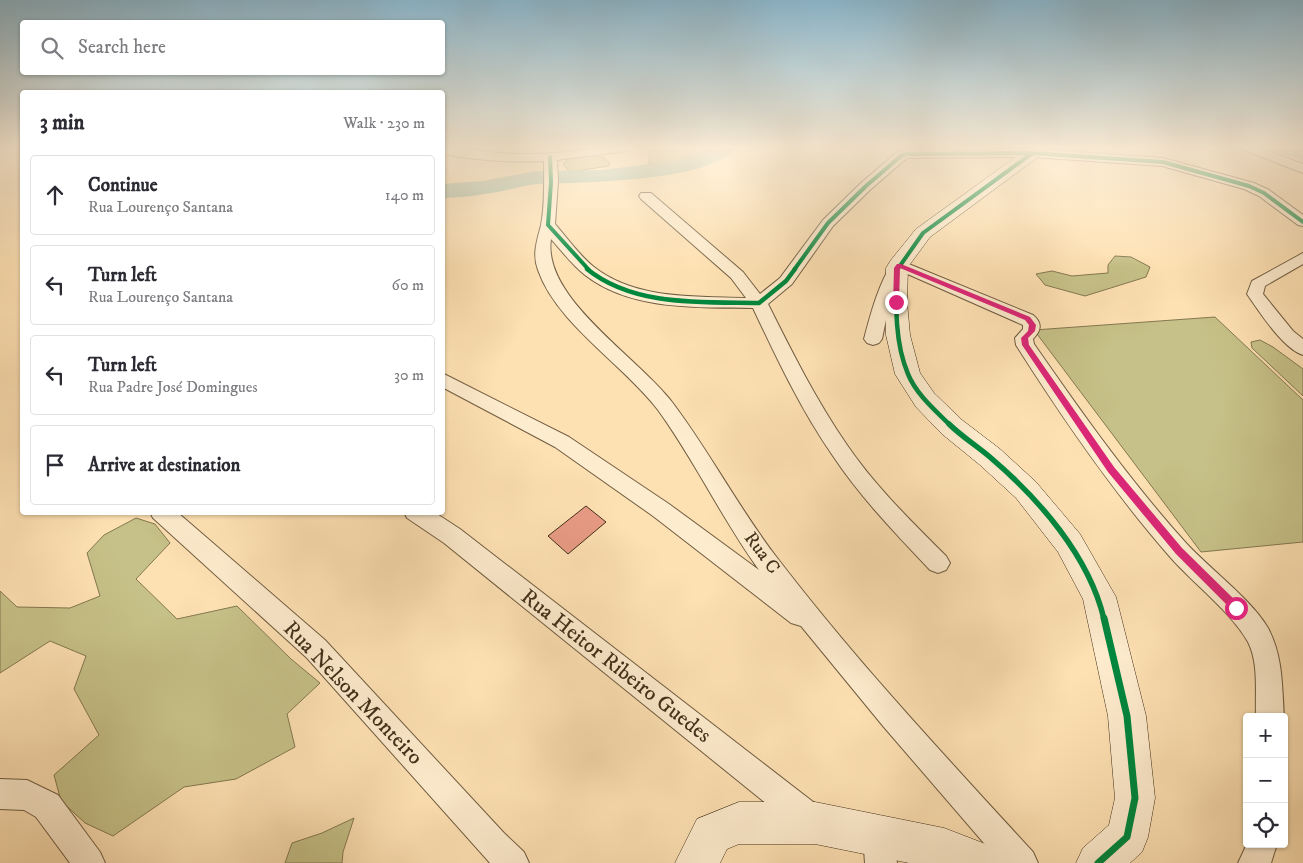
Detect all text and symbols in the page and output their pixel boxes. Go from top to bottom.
search box [20,20,445,75]
icon: search [38,34,66,62]
text: Search here [78,36,166,59]
text: 3 min [40,110,85,136]
text: Walk · 230 m [343,113,425,133]
text: Continue [88,174,158,197]
icon: ahead [41,181,69,209]
text: 140 m [385,185,424,205]
text: Rua Lourenço Santana [88,197,233,217]
text: Turn left [88,264,157,287]
icon: left [41,271,69,299]
text: 60 m [392,275,424,295]
text: Rua Lourenço Santana [88,287,233,307]
route end [885,291,908,314]
text: Turn left [88,354,157,377]
icon: left [41,361,69,389]
text: 30 m [394,365,424,385]
text: Rua Padre José Domingues [88,377,258,397]
icon: arrive [41,451,69,479]
text: Arrive at destination [88,454,240,477]
street label: Rua C [739,527,785,579]
street label: Rua Heitor Ribeiro Guedes [515,583,717,749]
route start [1225,597,1248,620]
street label: Rua Nelson Monteiro [277,615,429,771]
map controls [1243,713,1288,848]
button: + [1243,713,1288,758]
button: − [1243,758,1288,803]
button: locate [1243,803,1288,848]

